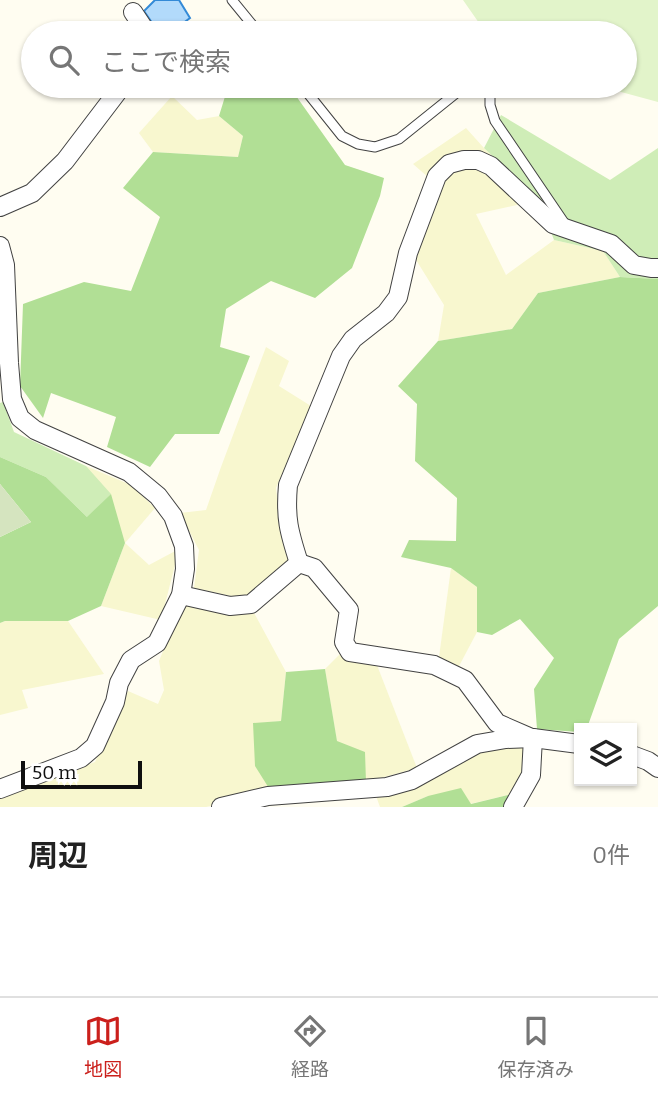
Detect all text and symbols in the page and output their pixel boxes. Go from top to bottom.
search box [21,21,637,98]
icon: search [45,41,83,79]
text: ここで検索 [101,47,231,78]
map controls [574,723,637,786]
button: layers [574,723,637,786]
scale bar [21,758,142,790]
text: 50 m [32,761,76,784]
text: 周辺 [28,838,88,874]
text: 0件 [592,841,630,869]
tab: 地図 [84,1012,122,1081]
tab: 経路 [291,1012,329,1081]
tab: 保存済み [498,1012,574,1081]

